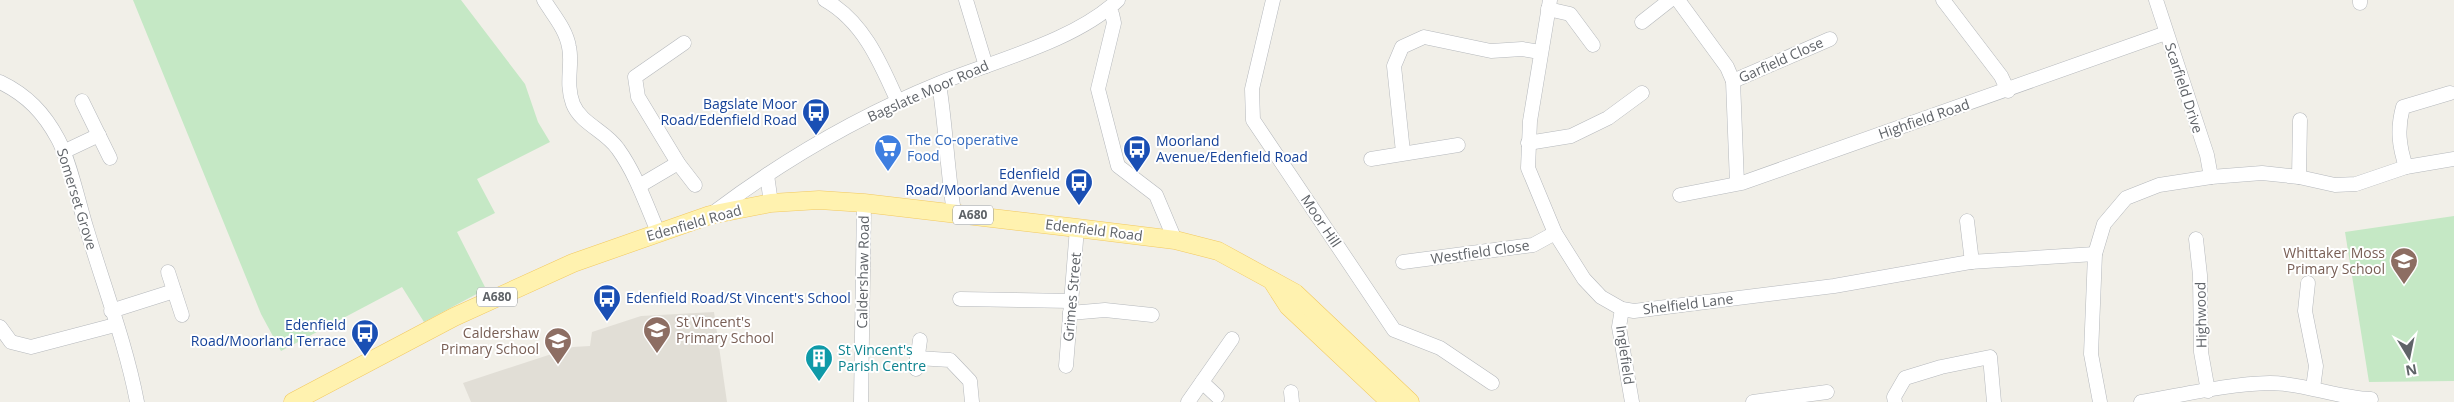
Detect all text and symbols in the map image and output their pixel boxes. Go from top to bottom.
street label: Garfield Close [1735,32,1826,87]
street label: Scarfield Drive [2161,40,2208,136]
street label: Bagslate Moor Road [864,55,992,126]
place label: Bagslate Moor Road/Edenfield Road [660,94,797,129]
street label: Highfield Road [1876,94,1972,143]
bus stop icon: Bagslate Moor Road/Edenfield Road [801,97,831,136]
place label: The Co-operative Food [907,130,1018,165]
place label: Moorland Avenue/Edenfield Road [1156,131,1308,166]
supermarket icon: The Co-operative Food [873,133,903,172]
bus stop icon: Moorland Avenue/Edenfield Road [1122,134,1152,173]
street label: Somerset Grove [53,146,102,252]
place label: Edenfield Road/Moorland Avenue [905,164,1060,199]
bus stop icon: Edenfield Road/Moorland Avenue [1064,167,1094,206]
street label: Moor Hill [1297,191,1346,251]
street label: Edenfield Road [644,200,744,245]
road number: A680 [953,206,993,224]
street label: Edenfield Road [1044,214,1144,245]
street label: Caldershaw Road [852,215,873,329]
street label: Westfield Close [1429,235,1531,268]
place label: Whittaker Moss Primary School [2283,243,2385,278]
school or university icon: Whittaker Moss Primary School [2389,246,2419,285]
street label: Grimes Street [1058,251,1085,342]
street label: Highwood [2190,282,2211,348]
bus stop icon: Edenfield Road/St Vincent's School [592,283,622,322]
road number: A680 [477,288,517,306]
place label: Edenfield Road/St Vincent's School [626,288,851,307]
street label: Shelfield Lane [1642,289,1734,318]
place label: St Vincent's Primary School [676,312,774,347]
place label: Edenfield Road/Moorland Terrace [191,315,346,350]
school or university icon: St Vincent's Primary School [642,315,672,354]
bus stop icon: Edenfield Road/Moorland Terrace [350,318,380,357]
place label: Caldershaw Primary School [441,323,539,358]
street label: Inglefield [1612,324,1639,386]
school or university icon: Caldershaw Primary School [543,326,573,365]
north arrow [2384,332,2434,382]
place label: St Vincent's Parish Centre [838,340,926,375]
building icon: St Vincent's Parish Centre [804,343,834,382]
text: N [2404,360,2419,381]

